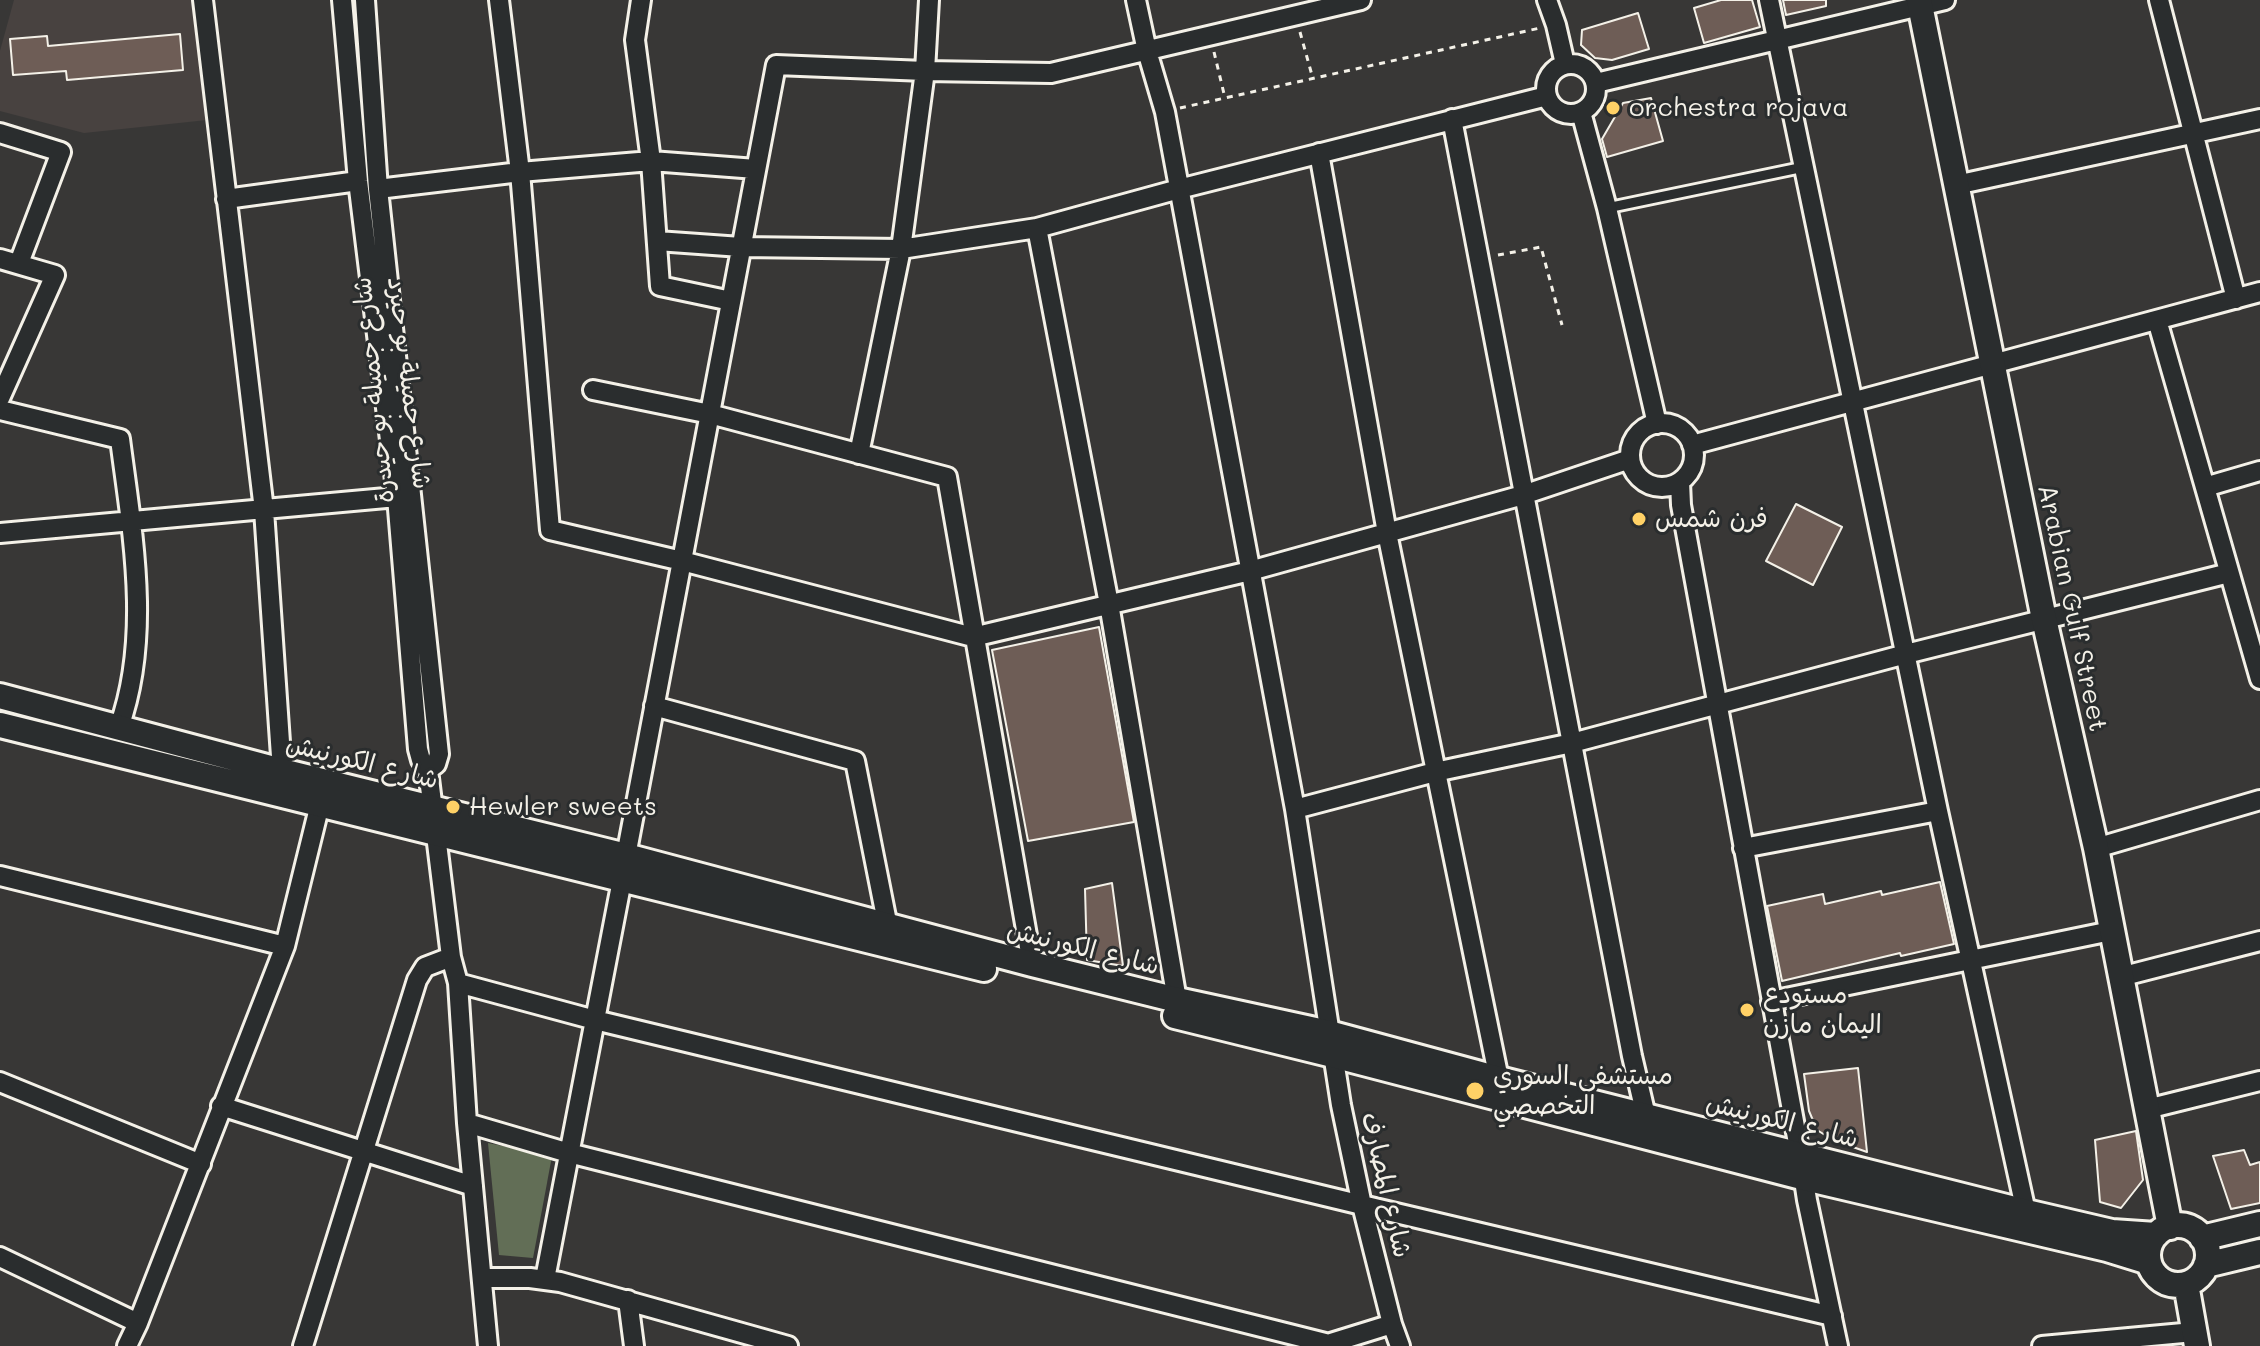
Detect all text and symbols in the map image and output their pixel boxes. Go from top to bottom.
place label: orchestra rojava [1629,92,1849,124]
marker: orchestra rojava [1604,99,1622,117]
street label: شارع جميلة بو حيدرة [347,275,401,505]
street label: شارع جميلة بو حيرد [381,275,437,491]
street label: Arabian Gulf Street [2031,482,2113,734]
place label: فرن شمس [1655,503,1768,535]
marker: فرن شمس [1630,510,1648,528]
street label: شارع الكورنيش [283,728,441,796]
place label: Hewler sweets [469,791,657,823]
marker: Hewler sweets [444,798,462,816]
street label: شارع الكورنيش [1004,914,1162,982]
place label: مستودع اليمان مازن [1763,979,1882,1040]
marker: مستودع اليمان مازن [1738,1001,1756,1019]
place label: مستشفى السوري التخصصي [1493,1060,1673,1122]
marker: مستشفى السوري التخصصي [1464,1080,1486,1102]
street label: شارع الكورنيش [1703,1087,1861,1155]
street label: شارع المصارف [1354,1109,1418,1261]

